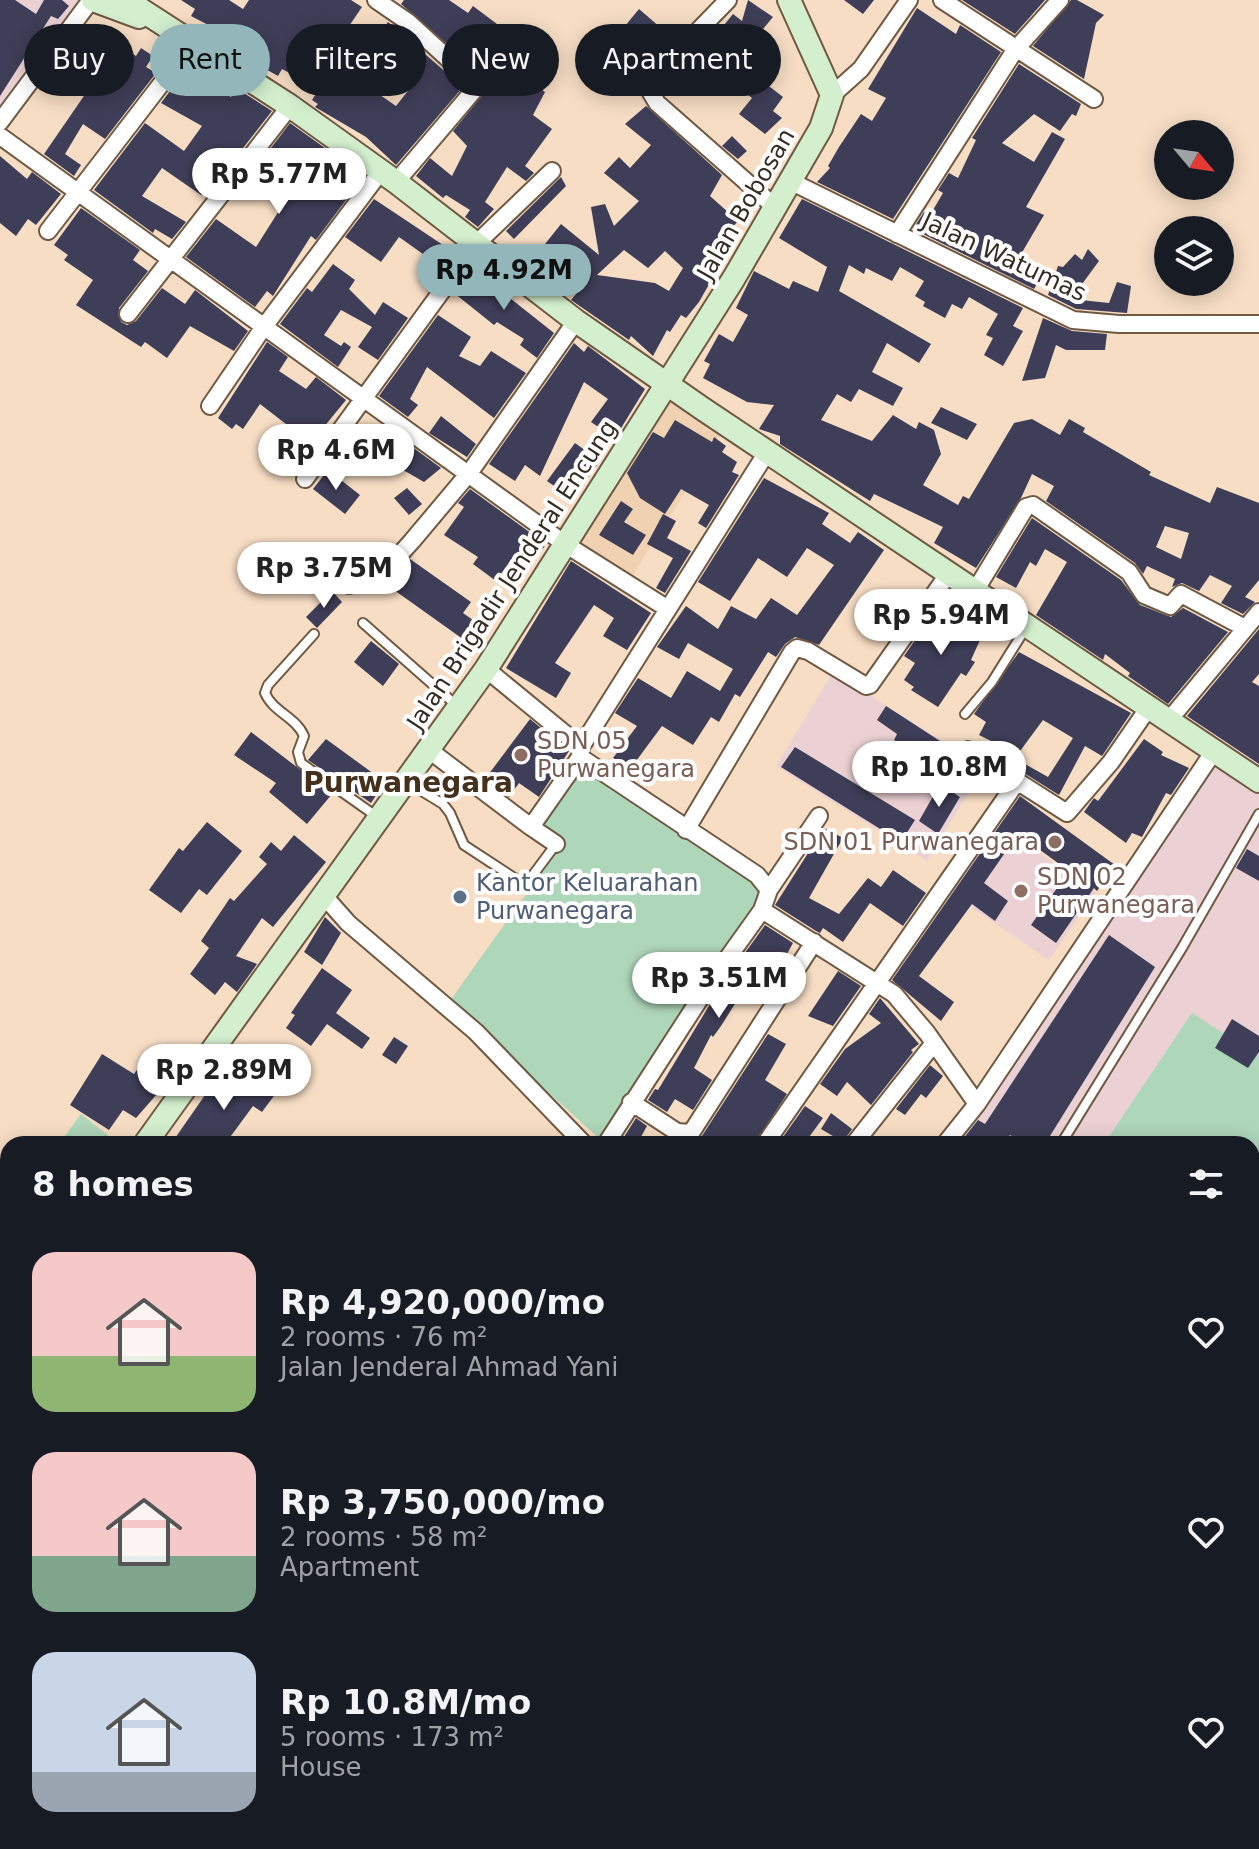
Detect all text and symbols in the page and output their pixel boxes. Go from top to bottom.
chip: Buy [24,24,134,96]
chip: Rent [150,24,270,96]
chip: Filters [286,24,426,96]
chip: New [442,24,559,96]
chip: Apartment [575,24,781,96]
north arrow [1154,120,1234,200]
map controls [1154,120,1234,296]
street label: Jalan Bobosan [691,124,800,286]
pin: Rp 5.77M [196,148,362,216]
text: Rp 5.77M [210,159,348,189]
street label: Jalan Watumas [916,206,1091,307]
button: layers [1154,216,1234,296]
pin: Rp 4.92M [421,244,587,312]
text: Rp 4.92M [435,255,573,285]
street label: Jalan Brigadir Jenderal Encung [400,415,623,737]
pin: Rp 4.6M [262,424,410,492]
text: Rp 4.6M [276,435,396,465]
pin: Rp 3.75M [241,542,407,610]
text: Rp 3.75M [255,553,393,583]
pin: Rp 5.94M [858,589,1024,657]
text: Rp 5.94M [872,600,1010,630]
place label: SDN 05 Purwanegara [537,727,695,783]
pin: Rp 10.8M [856,741,1022,809]
marker: SDN 05 Purwanegara [512,746,530,764]
text: Rp 10.8M [870,752,1008,782]
district label: Purwanegara [303,766,513,799]
place label: SDN 01 Purwanegara [784,828,1039,856]
marker: SDN 01 Purwanegara [1046,833,1064,851]
place label: SDN 02 Purwanegara [1037,863,1195,919]
place label: Kantor Keluarahan Purwanegara [476,869,698,925]
marker: SDN 02 Purwanegara [1012,882,1030,900]
marker: Kantor Keluarahan Purwanegara [451,888,469,906]
pin: Rp 3.51M [636,952,802,1020]
text: Rp 3.51M [650,963,788,993]
pin: Rp 2.89M [141,1044,307,1112]
text: Rp 2.89M [155,1055,293,1085]
icon: filters [1184,1162,1228,1206]
text: 8 homes [32,1164,194,1204]
text: Rp 4,920,000/mo [280,1282,605,1322]
icon: home [96,1284,192,1380]
icon: heart [1184,1310,1228,1354]
text: 2 rooms · 76 m² [280,1322,488,1352]
text: Jalan Jenderal Ahmad Yani [280,1352,618,1382]
text: Rp 3,750,000/mo [280,1482,605,1522]
icon: home [96,1484,192,1580]
icon: heart [1184,1510,1228,1554]
text: 2 rooms · 58 m² [280,1522,488,1552]
text: Apartment [280,1552,419,1582]
text: Rp 10.8M/mo [280,1682,531,1722]
icon: home [96,1684,192,1780]
icon: heart [1184,1710,1228,1754]
text: 5 rooms · 173 m² [280,1722,504,1752]
text: House [280,1752,361,1782]

